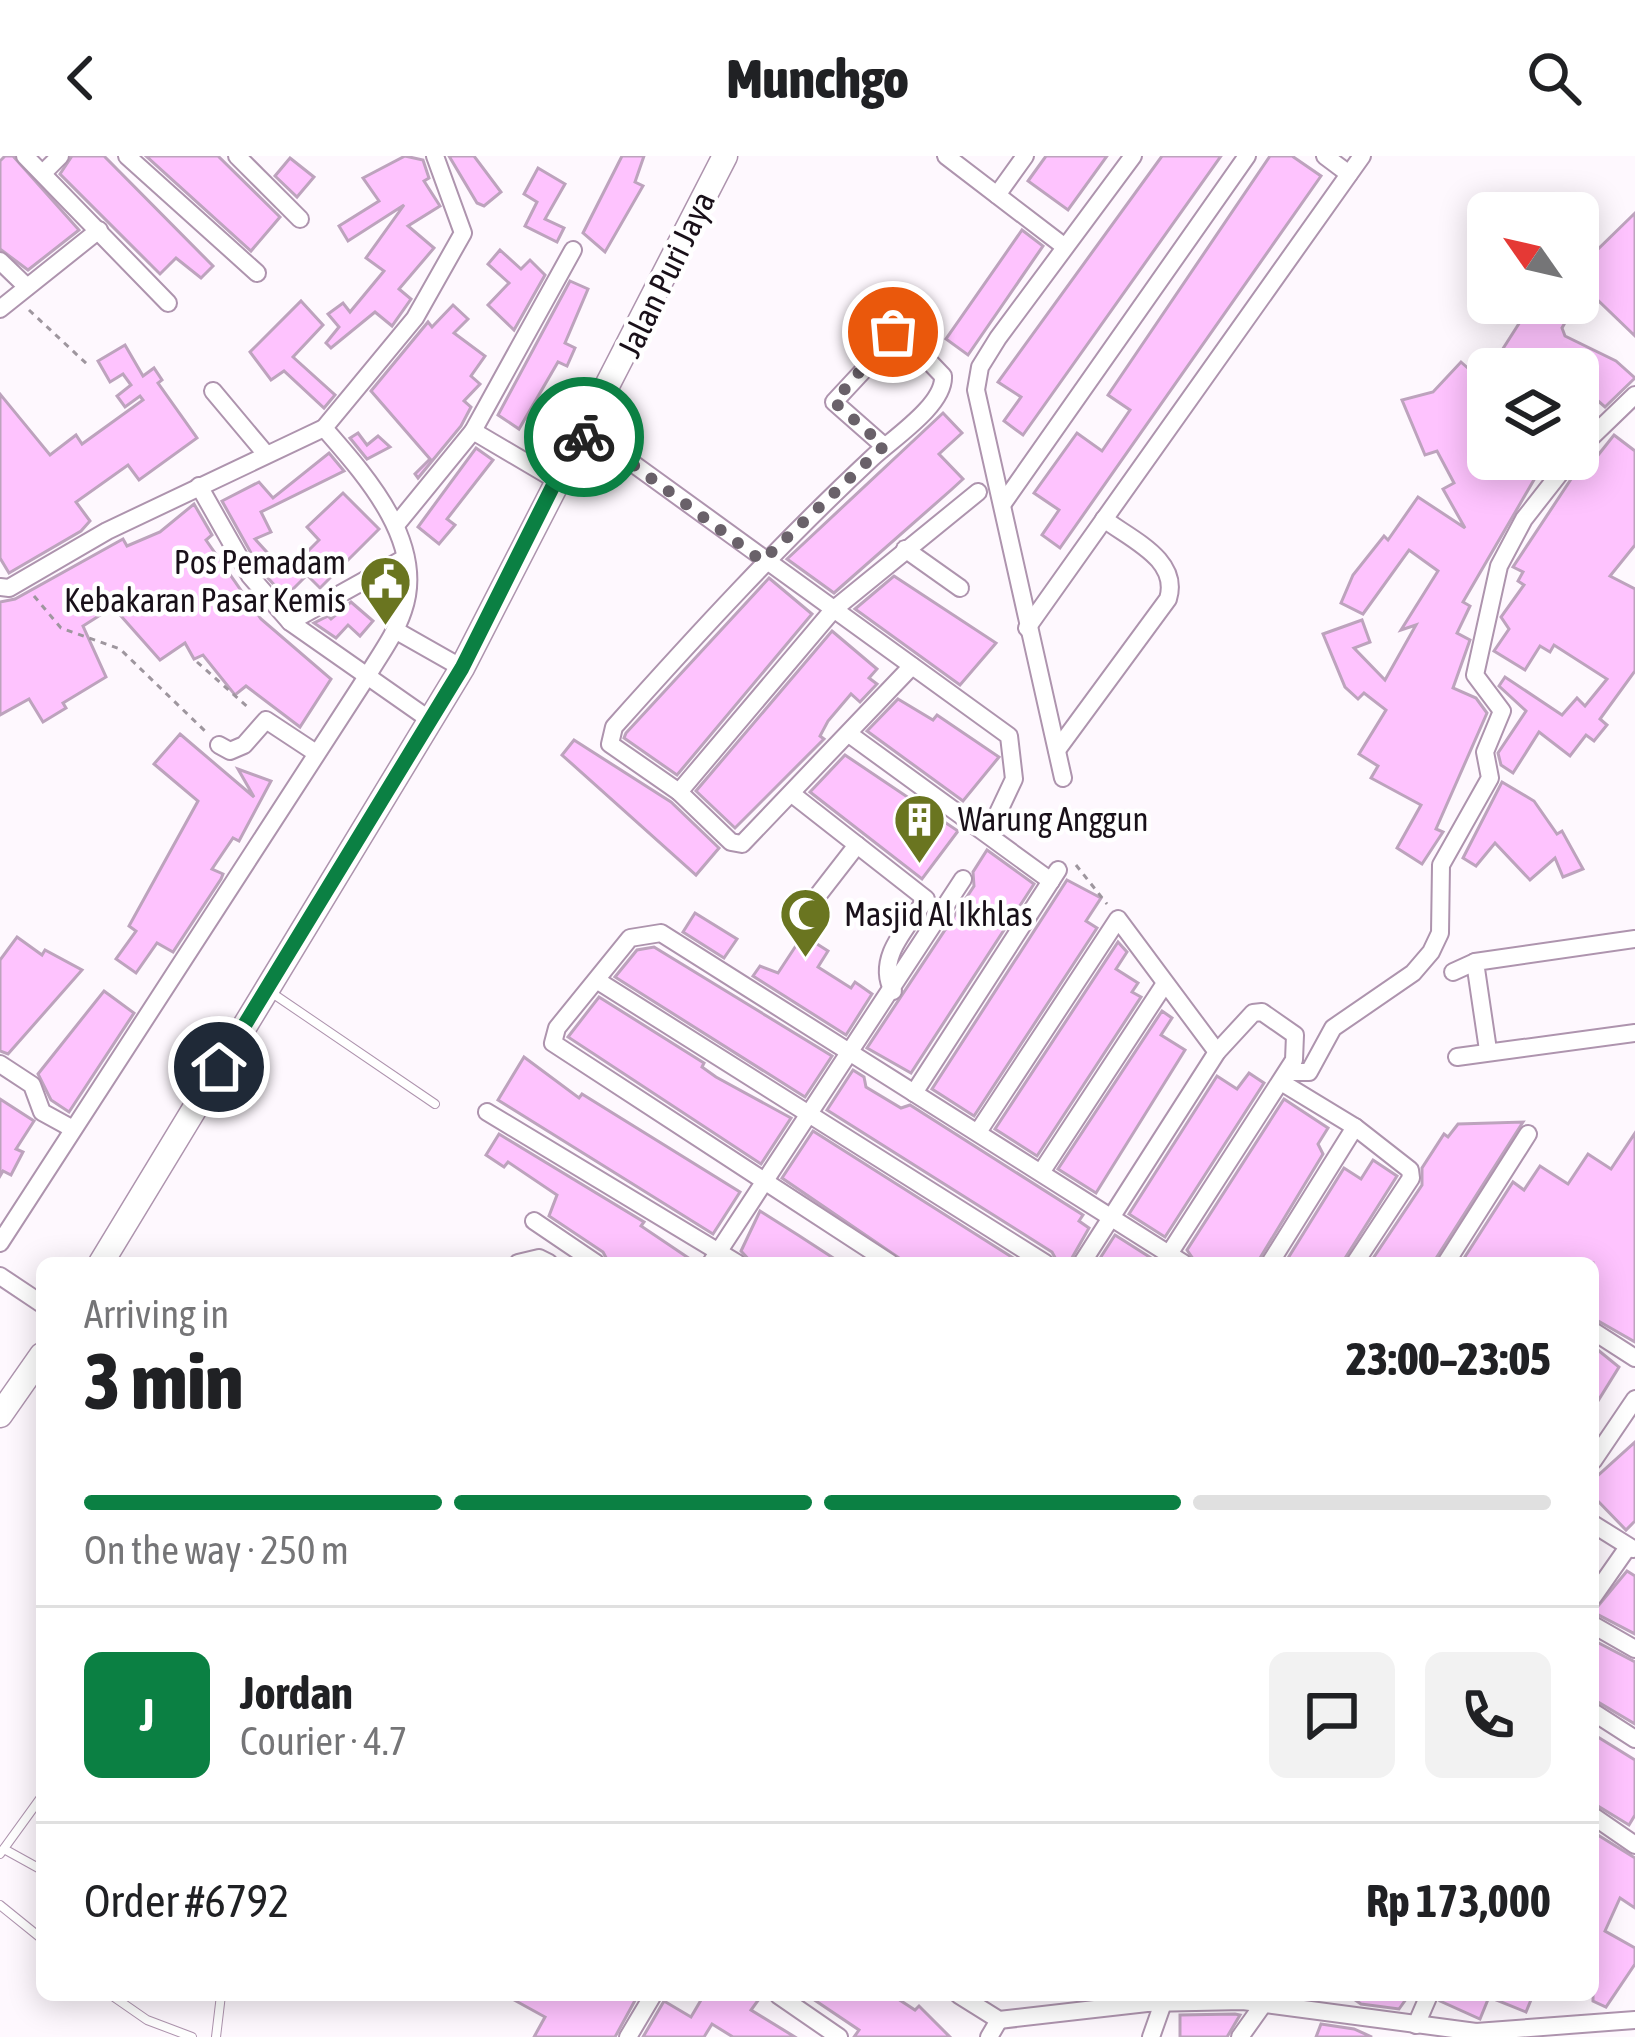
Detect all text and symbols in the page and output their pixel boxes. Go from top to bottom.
icon: back [48,45,114,111]
icon: search [1521,45,1587,111]
text: Munchgo [726,48,909,109]
street label: Jalan Puri Jaya [610,185,722,363]
north arrow [1467,192,1599,324]
map controls [1467,192,1599,480]
pin [842,281,944,383]
icon: bag [860,299,926,365]
button: layers [1467,348,1599,480]
courier [524,377,644,497]
icon: bike [551,404,617,470]
place label: Pos Pemadam Kebakaran Pasar Kemis [64,543,346,619]
public building icon: Pos Pemadam Kebakaran Pasar Kemis [357,553,413,627]
building icon: Warung Anggun [891,791,947,865]
place label: Warung Anggun [958,800,1149,838]
mosque icon: Masjid Al Ikhlas [777,886,833,960]
place label: Masjid Al Ikhlas [844,895,1033,933]
pin [168,1016,270,1118]
icon: home [186,1034,252,1100]
text: Arriving in [84,1292,229,1336]
text: 23:00–23:05 [1346,1333,1551,1385]
text: 3 min [84,1336,243,1426]
text: On the way · 250 m [84,1528,349,1572]
button: chat [1269,1652,1395,1778]
button: phone [1425,1652,1551,1778]
text: Jordan [240,1667,353,1719]
text: J [140,1689,154,1741]
text: Courier · 4.7 [240,1719,407,1763]
text: Order #6792 [84,1875,289,1927]
text: Rp 173,000 [1366,1875,1551,1927]

